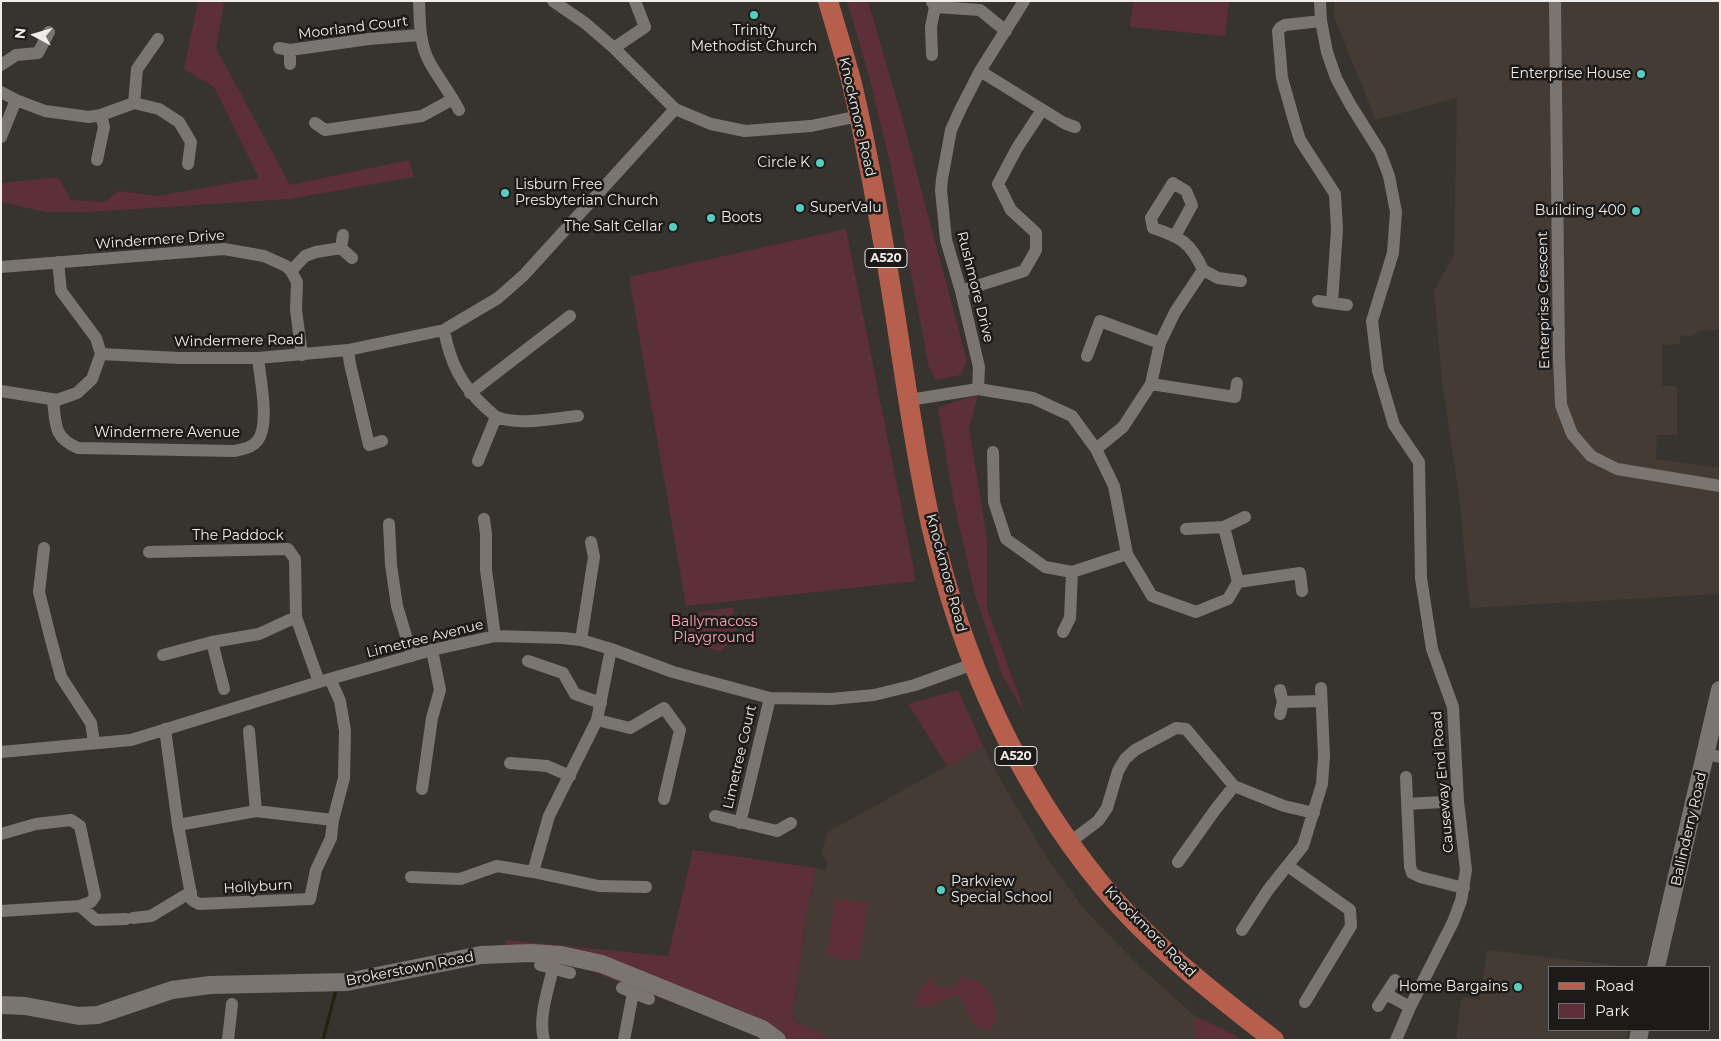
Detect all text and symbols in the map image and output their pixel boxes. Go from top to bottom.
marker: Trinity Methodist Church [748,9,760,21]
north arrow [10,10,60,60]
street label: Moorland Court [297,13,409,43]
place label: Trinity Methodist Church [691,23,817,56]
text: N [11,27,30,40]
street label: Knockmore Road [835,56,879,178]
place label: Enterprise House [1510,66,1631,82]
marker: Enterprise House [1635,68,1647,80]
place label: Circle K [757,155,810,171]
marker: Circle K [814,157,826,169]
place label: Lisburn Free Presbyterian Church [515,177,658,210]
marker: Lisburn Free Presbyterian Church [499,187,511,199]
place label: SuperValu [810,200,882,216]
marker: SuperValu [794,202,806,214]
place label: Building 400 [1535,203,1626,219]
marker: Building 400 [1630,205,1642,217]
place label: Boots [721,210,762,226]
marker: Boots [705,212,717,224]
place label: The Salt Cellar [564,219,663,235]
marker: The Salt Cellar [667,221,679,233]
street label: Windermere Drive [95,227,225,253]
street label: Rushmore Drive [953,230,997,344]
street label: Enterprise Crescent [1534,231,1554,369]
road number: A520 [865,248,907,268]
street label: Windermere Road [174,331,304,351]
street label: Windermere Avenue [94,425,240,441]
street label: Knockmore Road [922,512,970,634]
street label: The Paddock [192,528,284,544]
park label: Ballymacoss Playground [670,614,758,646]
street label: Limetree Avenue [365,616,485,662]
street label: Limetree Court [720,703,760,811]
street label: Causeway End Road [1428,710,1458,854]
road number: A520 [995,746,1037,766]
street label: Ballinderry Road [1668,770,1710,888]
place label: Parkview Special School [951,874,1052,906]
street label: Hollyburn [223,877,293,897]
street label: Knockmore Road [1101,883,1199,981]
marker: Parkview Special School [935,884,947,896]
street label: Brokerstown Road [345,948,475,990]
legend [1548,966,1711,1031]
text: Road [1595,976,1634,995]
place label: Home Bargains [1399,979,1508,995]
marker: Home Bargains [1512,981,1524,993]
text: Park [1595,1001,1629,1020]

